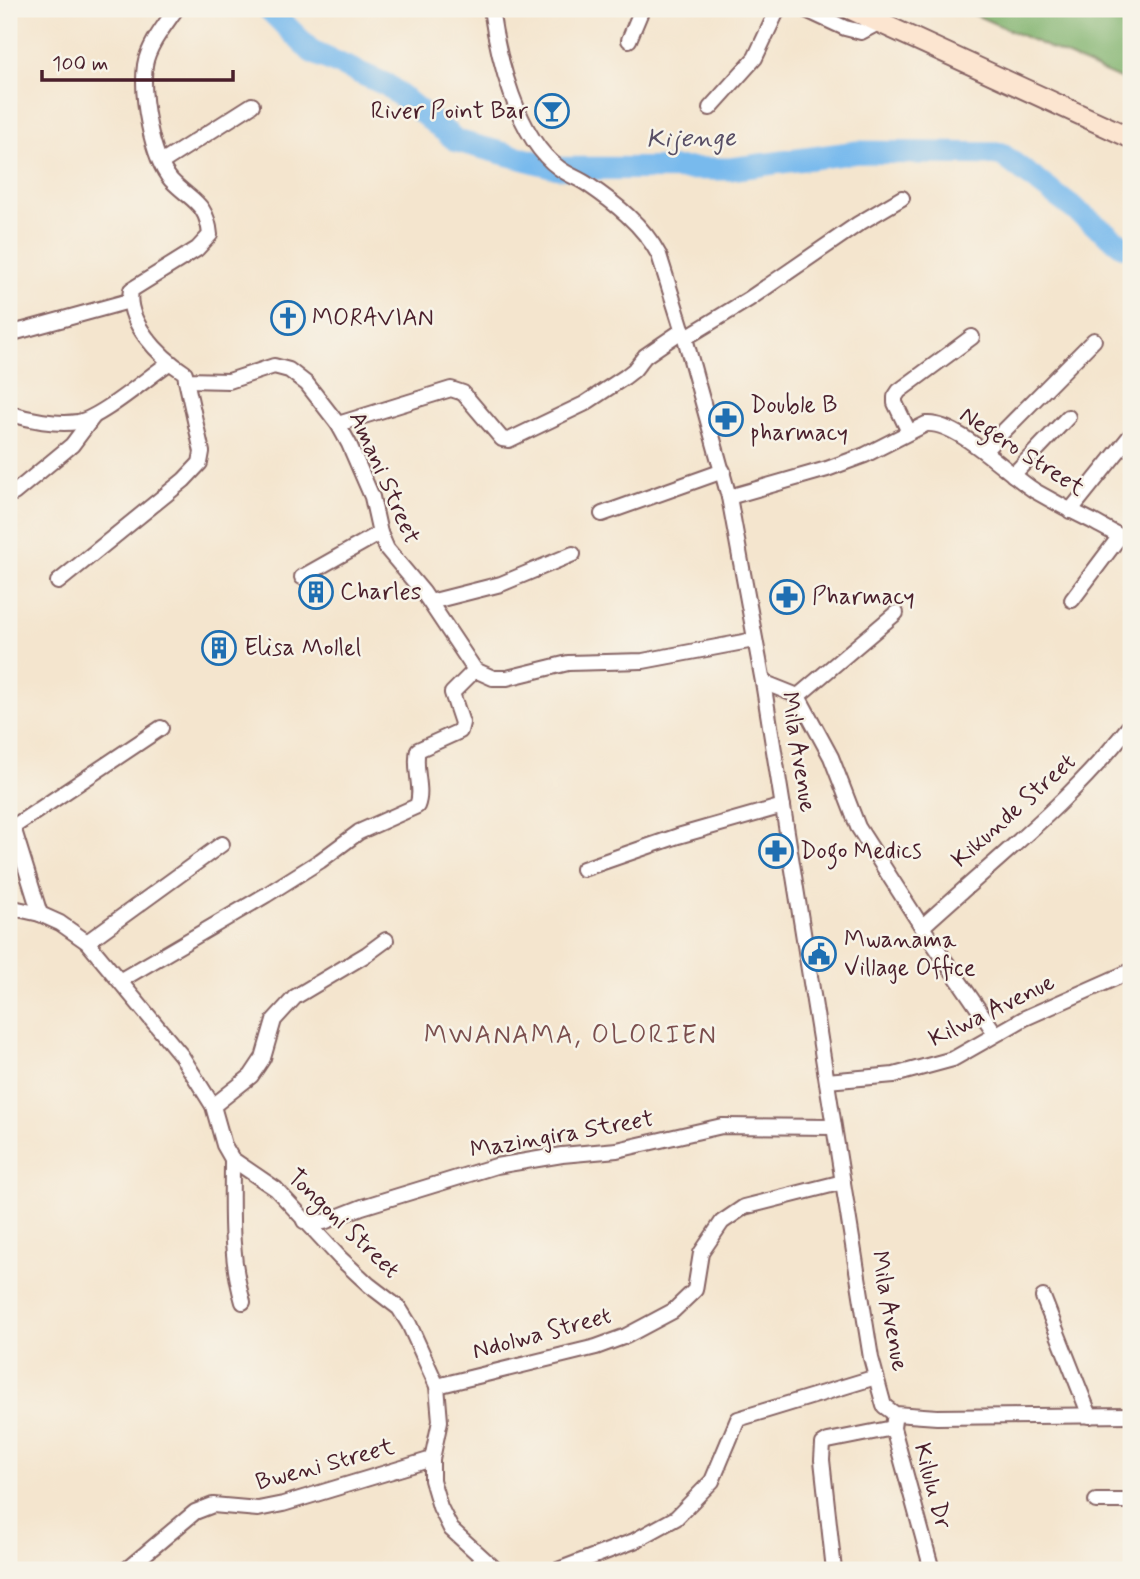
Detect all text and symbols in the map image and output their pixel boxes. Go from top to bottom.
scale bar [42,38,233,82]
text: 100 m [52,50,108,78]
bar icon: River Point Bar [533,92,571,130]
place label: River Point Bar [371,96,528,127]
water label: Kijenge [646,121,737,157]
church icon: MORAVIAN [269,299,307,337]
place label: MORAVIAN [312,303,434,334]
place label: Double B pharmacy [750,390,848,449]
pharmacy icon: Double B pharmacy [707,400,745,438]
street label: Negero Street [952,400,1091,507]
street label: Amani Street [341,407,427,549]
building icon: Charles [297,573,335,611]
place label: Charles [340,577,422,608]
pharmacy icon: Pharmacy [768,578,806,616]
place label: Pharmacy [812,582,915,613]
building icon: Elisa Mollel [200,629,238,667]
place label: Elisa Mollel [244,633,362,664]
street label: Mila Avenue [773,689,823,815]
street label: Kikunde Street [945,747,1083,875]
pharmacy icon: Dogo Medics [757,832,795,870]
place label: Dogo Medics [800,836,922,870]
place label: Mwanama Village Office [844,925,976,984]
public building icon: Mwanama Village Office [800,935,838,973]
street label: Kilwa Avenue [924,967,1060,1055]
district label: MWANAMA, OLORIEN [424,1019,718,1053]
street label: Mazingira Street [468,1104,656,1166]
street label: Tongoni Street [279,1162,406,1287]
street label: Mila Avenue [863,1248,915,1374]
street label: Ndolwa Street [469,1301,615,1367]
street label: Bweni Street [252,1432,398,1498]
street label: Kilulu Dr [906,1440,958,1532]

